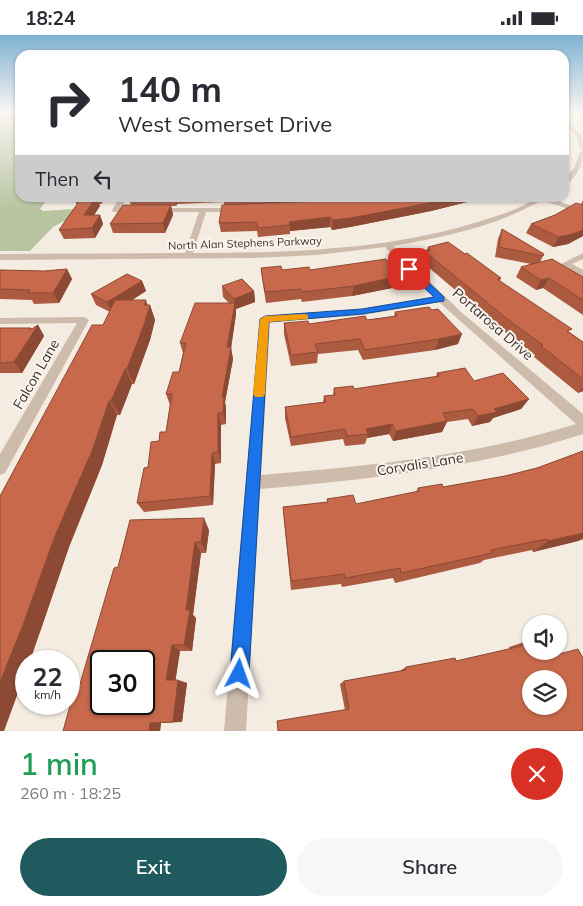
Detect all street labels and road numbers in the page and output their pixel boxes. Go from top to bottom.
street label: North Alan Stephens Parkway [168,233,322,253]
street label: Portarosa Drive [449,284,537,364]
street label: Falcon Lane [9,336,63,412]
street label: Corvalis Lane [375,448,465,480]

